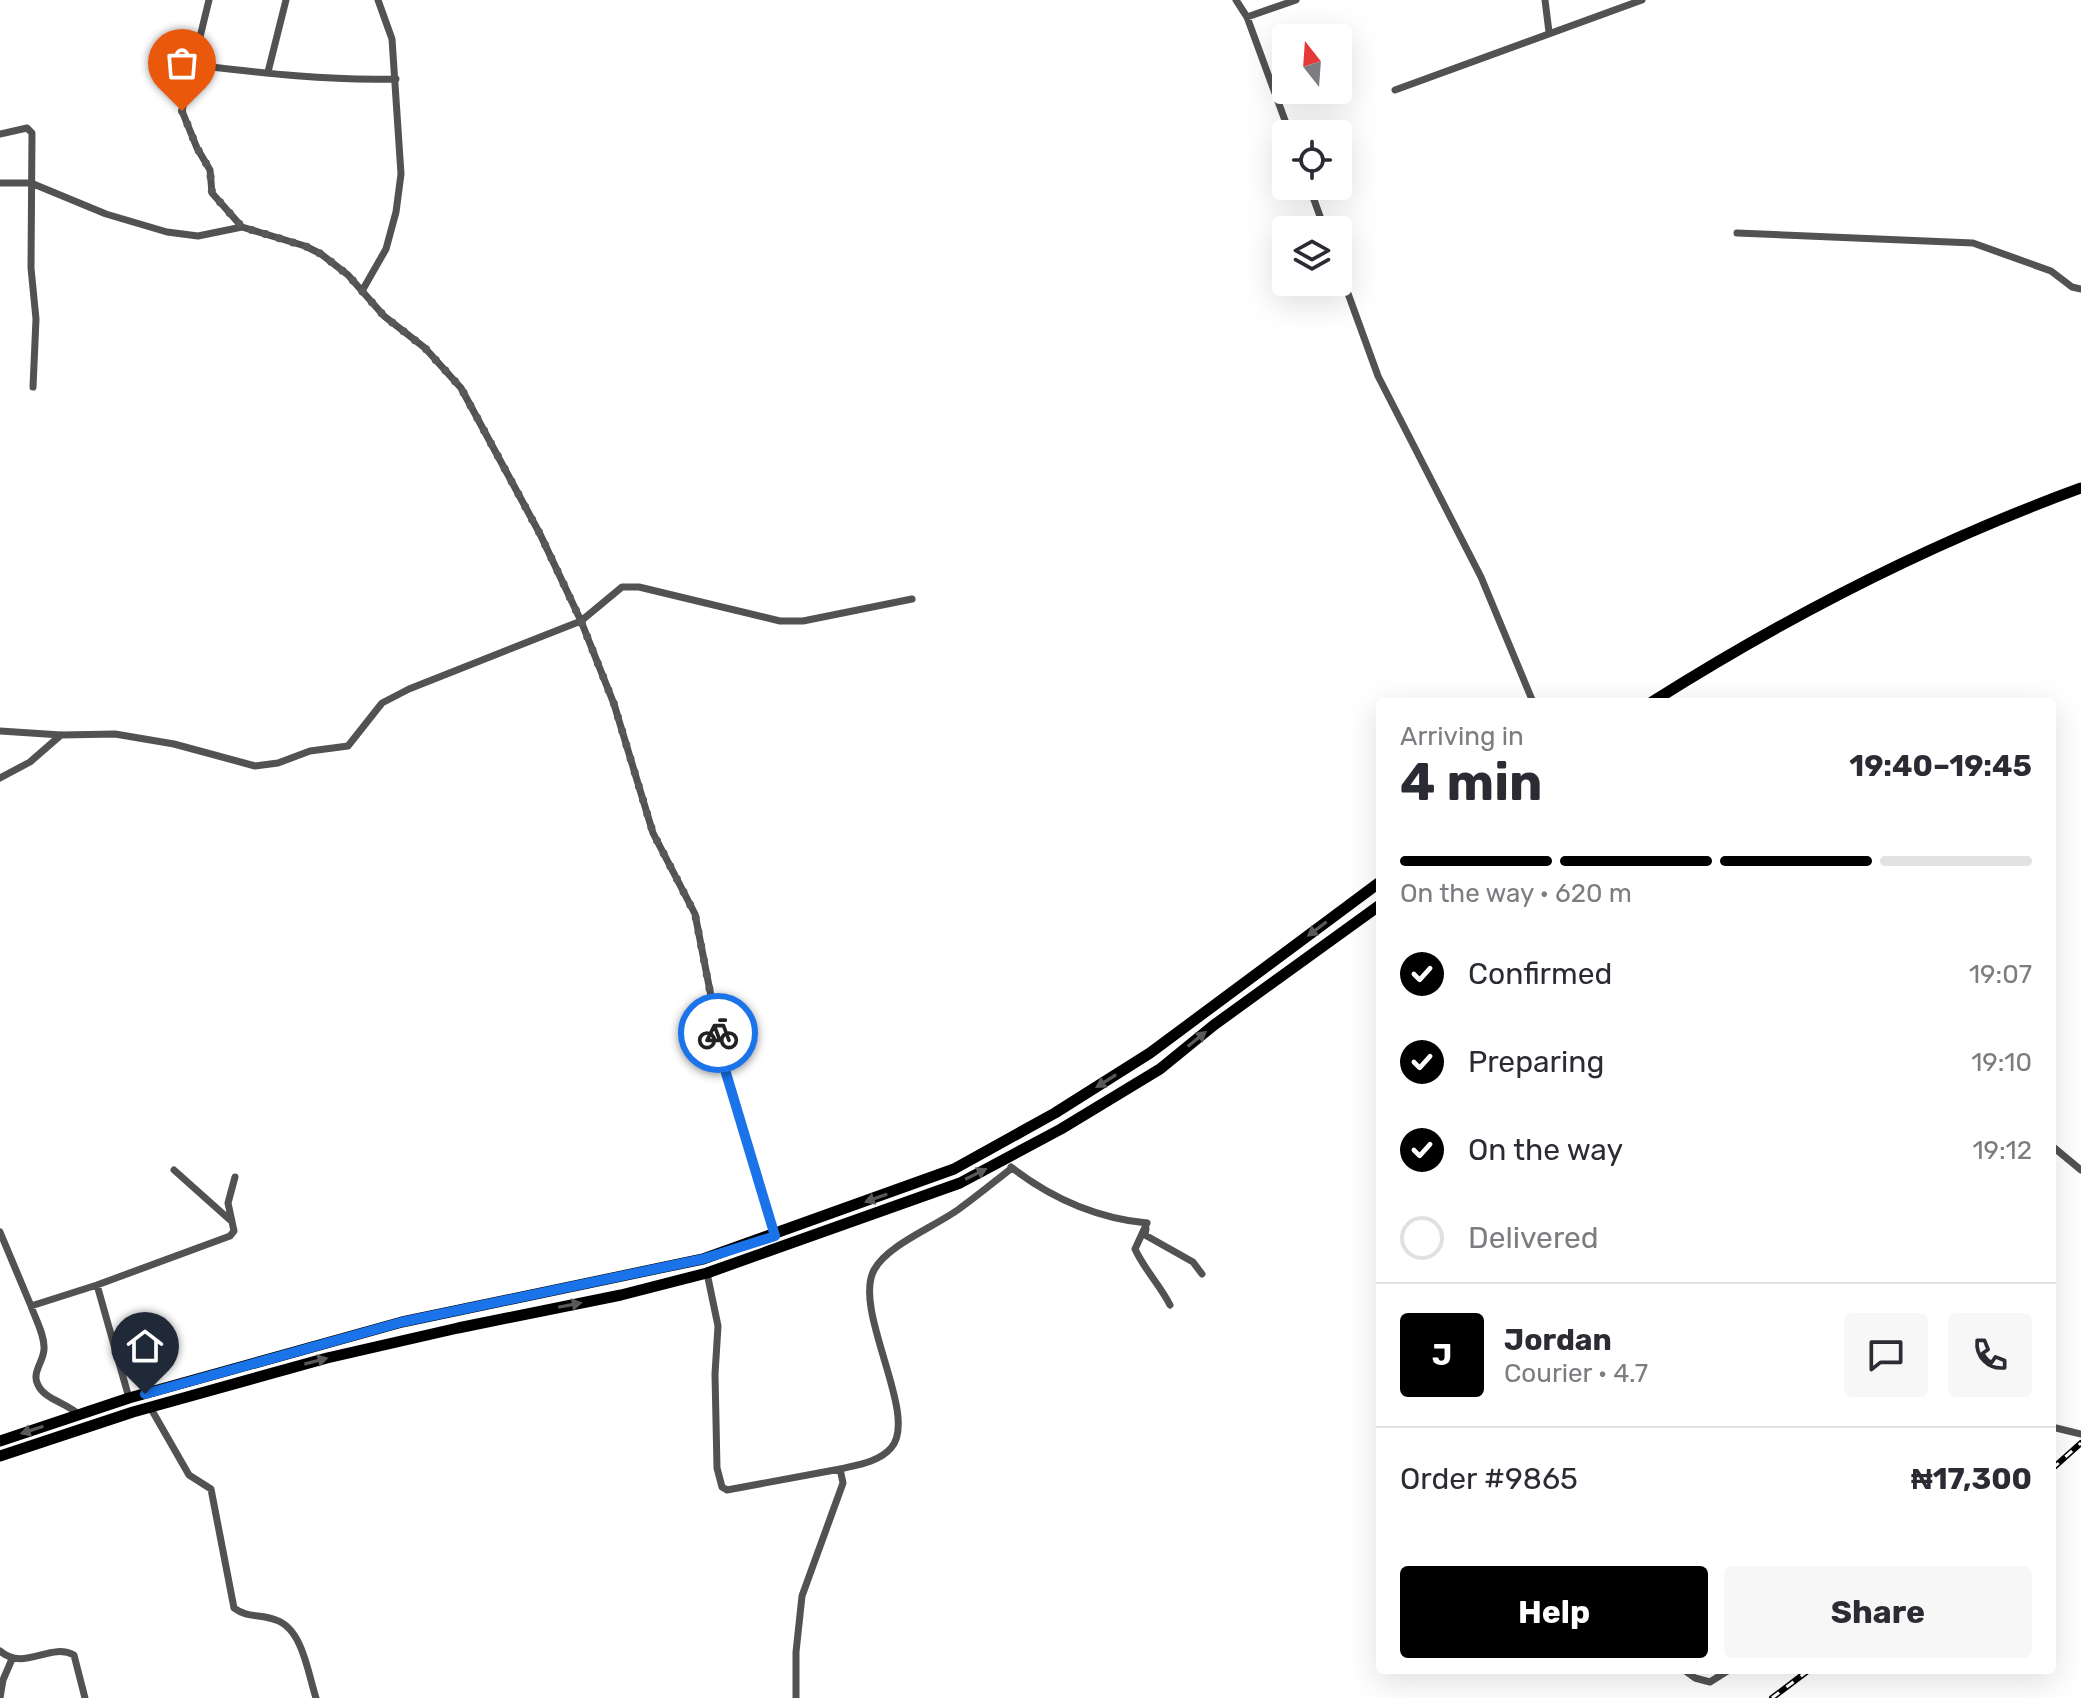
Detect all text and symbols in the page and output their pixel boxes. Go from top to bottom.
north arrow [1272,24,1352,104]
map controls [1272,24,1352,296]
pin [148,29,216,111]
icon: bag [160,41,204,85]
button: locate [1272,120,1352,200]
button: layers [1272,216,1352,296]
text: Arriving in [1400,721,1524,752]
text: 19:40–19:45 [1849,748,2032,784]
text: 4 min [1400,751,1543,813]
text: On the way · 620 m [1400,878,1632,909]
one-way arrow [1307,920,1327,936]
icon: check [1400,952,1444,996]
text: Confirmed [1468,956,1612,992]
text: 19:07 [1969,959,2032,990]
courier [678,993,758,1073]
icon: bike [696,1011,740,1055]
one-way arrow [1187,1031,1207,1047]
icon: check [1400,1040,1444,1084]
text: Preparing [1468,1044,1604,1080]
text: 19:10 [1971,1047,2032,1078]
one-way arrow [1096,1073,1117,1088]
icon: check [1400,1128,1444,1172]
text: On the way [1468,1132,1623,1168]
text: 19:12 [1972,1135,2032,1166]
one-way arrow [965,1168,988,1181]
one-way arrow [864,1192,888,1205]
text: Delivered [1468,1220,1599,1256]
one-way arrow [558,1299,583,1311]
pin [111,1312,179,1394]
button: chat [1844,1313,1928,1397]
button: phone [1948,1313,2032,1397]
text: Jordan [1504,1322,1612,1358]
icon: home [123,1324,167,1368]
text: J [1432,1337,1452,1373]
one-way arrow [304,1355,329,1367]
text: Courier · 4.7 [1504,1358,1648,1389]
one-way arrow [20,1425,44,1437]
text: Order #9865 [1400,1461,1578,1497]
text: ₦17,300 [1911,1461,2032,1497]
button: Help [1400,1566,1708,1658]
button: Share [1724,1566,2032,1658]

